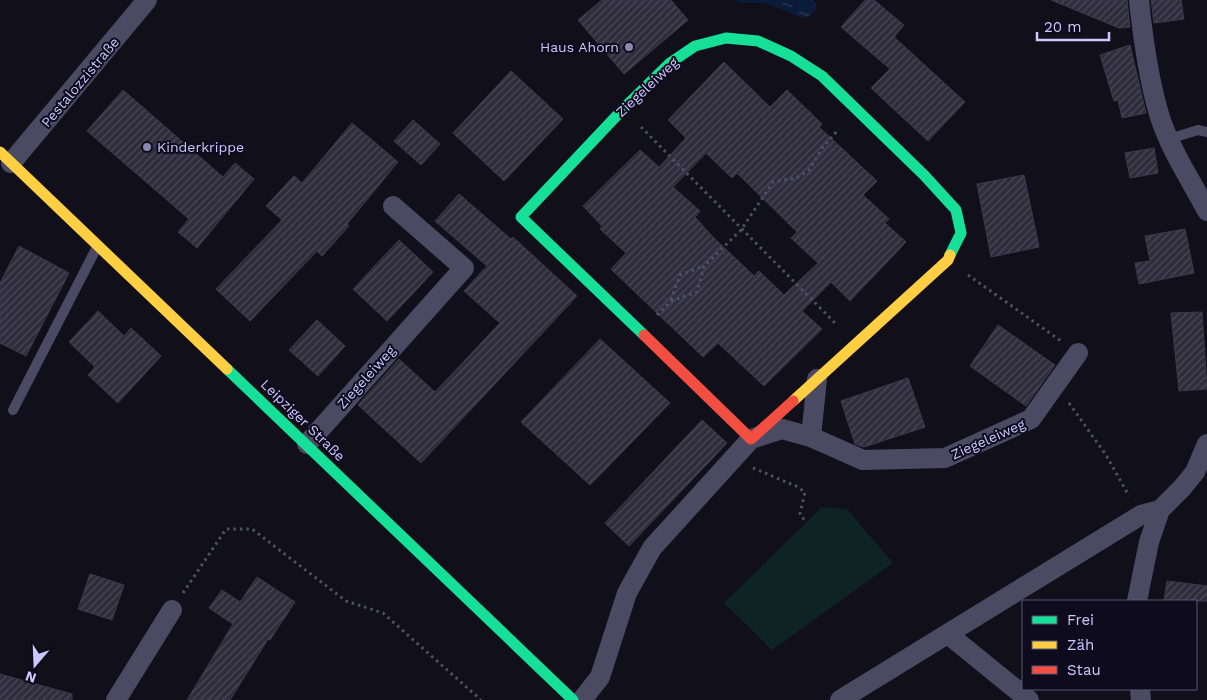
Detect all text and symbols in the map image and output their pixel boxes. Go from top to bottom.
scale bar [1037,10,1110,42]
text: 20 m [1044,18,1082,36]
street label: Pestalozzistraße [38,34,122,130]
place label: Haus Ahorn [540,39,619,55]
marker: Haus Ahorn [623,41,635,53]
street label: Ziegeleiweg [613,54,682,120]
place label: Kinderkrippe [157,139,244,155]
marker: Kinderkrippe [141,141,153,153]
street label: Ziegeleiweg [334,342,399,412]
street label: Leipziger Straße [258,376,348,464]
street label: Ziegeleiweg [949,415,1028,462]
legend [1022,600,1197,690]
text: Frei [1067,611,1094,629]
text: Zäh [1067,636,1094,654]
north arrow [10,640,60,690]
text: Stau [1067,661,1101,679]
text: N [23,668,38,687]

